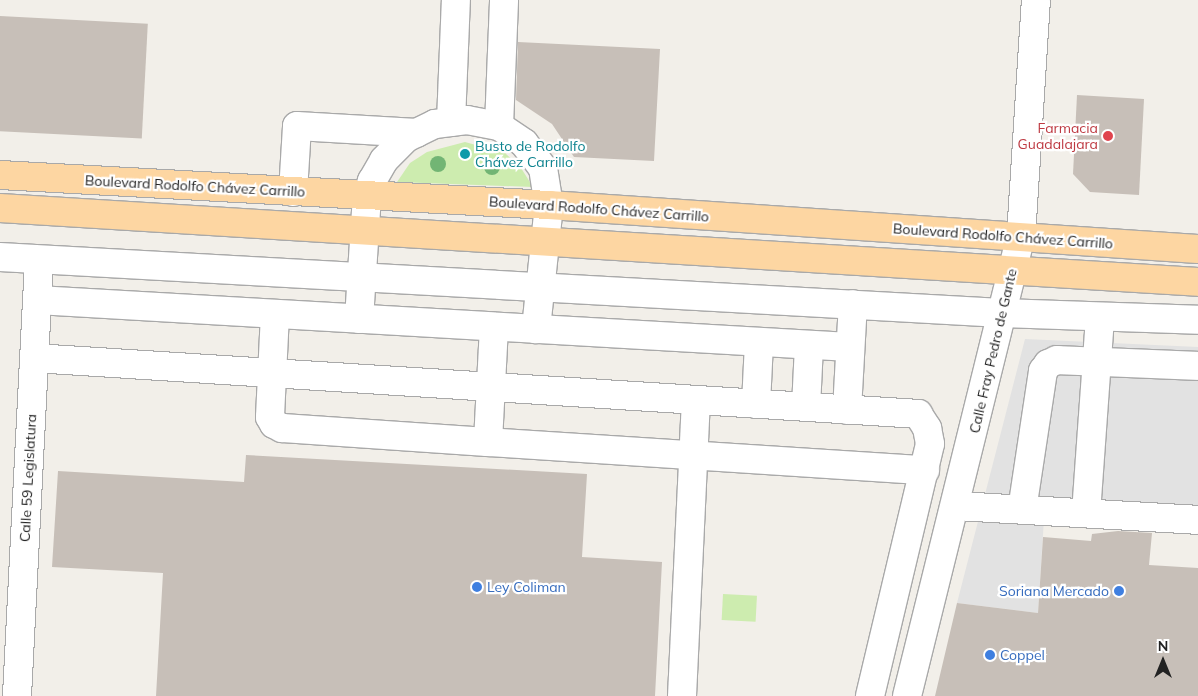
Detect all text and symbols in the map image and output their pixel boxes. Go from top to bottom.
place label: Farmacia Guadalajara [1018,120,1098,152]
marker: Farmacia Guadalajara [1102,130,1114,142]
place label: Busto de Rodolfo Chávez Carrillo [475,138,585,170]
marker: Busto de Rodolfo Chávez Carrillo [459,148,471,160]
street label: Boulevard Rodolfo Chávez Carrillo [84,172,306,200]
street label: Boulevard Rodolfo Chávez Carrillo [488,193,710,225]
street label: Boulevard Rodolfo Chávez Carrillo [892,220,1114,252]
street label: Calle Fray Pedro de Gante [966,267,1020,435]
street label: Calle 59 Legislatura [16,414,40,542]
place label: Ley Coliman [487,579,566,595]
marker: Ley Coliman [471,581,483,593]
place label: Soriana Mercado [999,583,1109,599]
marker: Soriana Mercado [1113,585,1125,597]
north arrow [1138,636,1188,686]
text: N [1158,637,1168,655]
place label: Coppel [1000,647,1045,663]
marker: Coppel [984,649,996,661]

